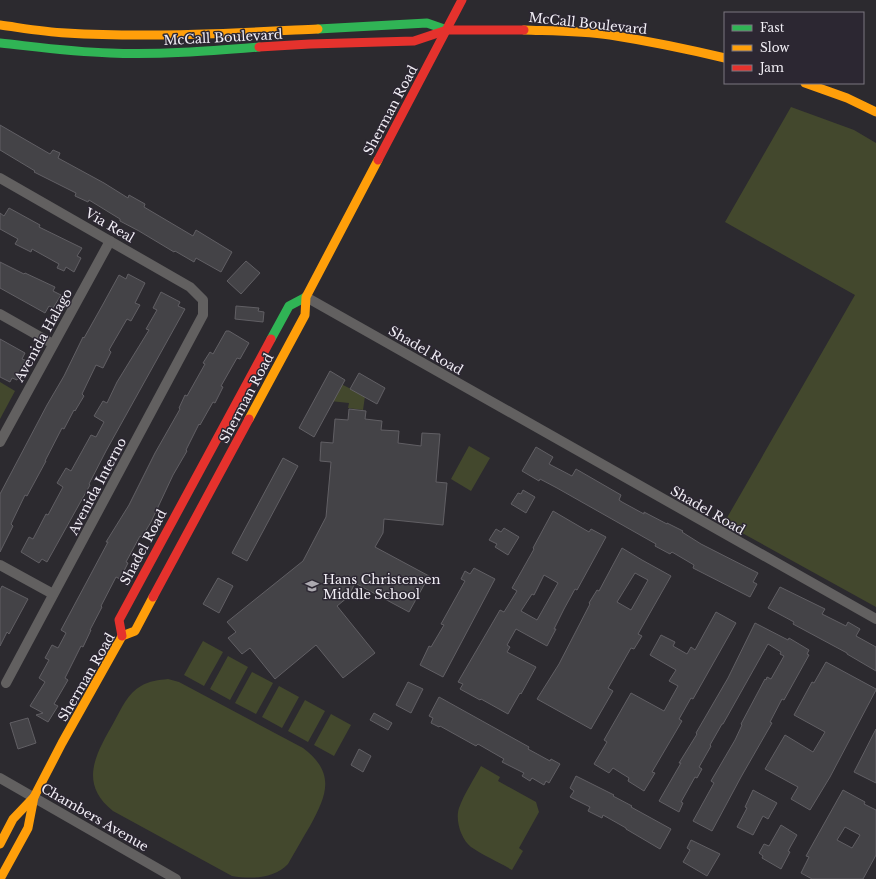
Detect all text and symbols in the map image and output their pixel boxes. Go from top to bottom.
street label: McCall Boulevard [528,9,648,38]
legend [724,12,864,84]
text: Fast [760,20,785,35]
street label: McCall Boulevard [163,26,283,49]
text: Slow [760,40,790,55]
text: Jam [758,60,784,75]
street label: Sherman Road [360,62,421,158]
street label: Via Real [81,204,138,246]
street label: Avenida Halago [10,286,76,386]
street label: Shadel Road [385,322,466,379]
street label: Sherman Road [216,350,277,446]
street label: Avenida Interno [64,435,130,539]
street label: Shadel Road [667,482,748,539]
street label: Shadel Road [116,506,171,588]
place label: Hans Christensen Middle School [323,571,440,603]
school or university icon: Hans Christensen Middle School [304,578,320,594]
street label: Sherman Road [54,630,119,725]
street label: Chambers Avenue [38,780,152,855]

